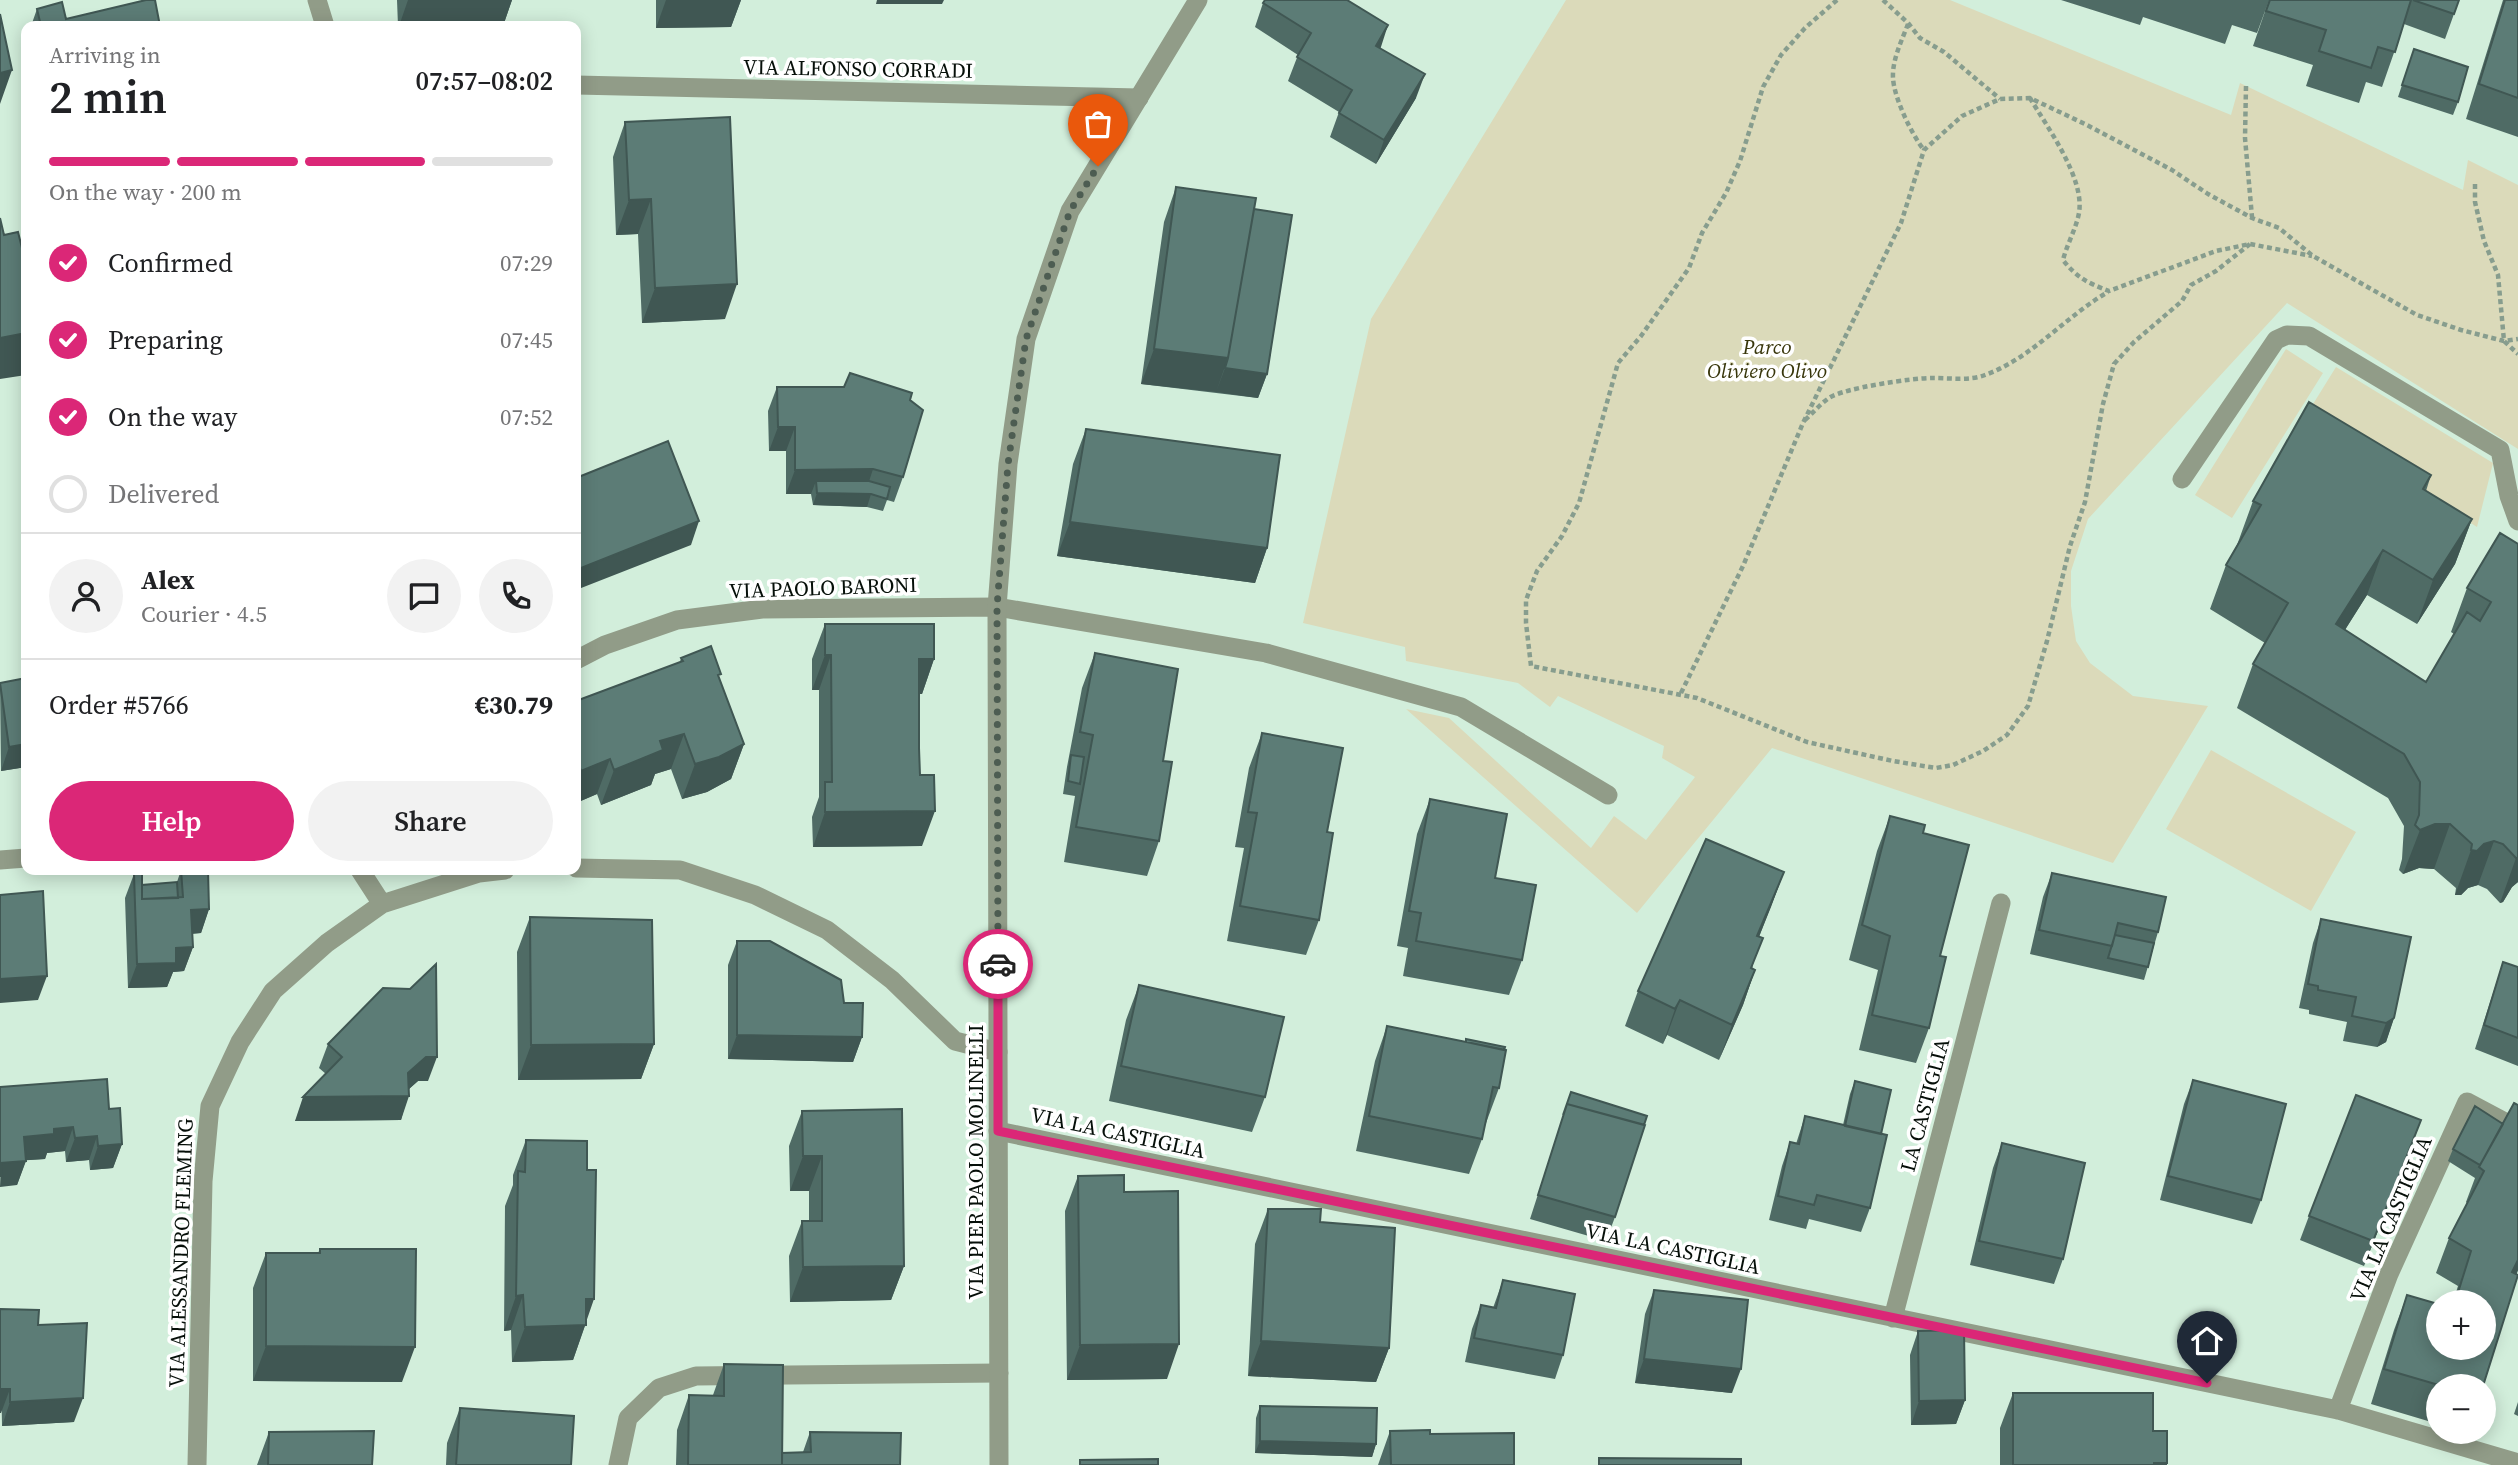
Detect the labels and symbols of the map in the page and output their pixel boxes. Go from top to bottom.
street label: VIA ALFONSO CORRADI [743,52,973,85]
pin [1068,94,1128,166]
park label: Parco Oliviero Olivo [1707,332,1827,385]
street label: VIA PAOLO BARONI [728,570,918,605]
courier [963,929,1033,999]
street label: VIA PIER PAOLO MOLINELLI [961,1025,990,1299]
street label: LA CASTIGLIA [1893,1035,1956,1175]
street label: VIA LA CASTIGLIA [1028,1100,1208,1165]
street label: VIA ALESSANDRO FLEMING [161,1118,200,1388]
street label: VIA LA CASTIGLIA [2342,1131,2439,1306]
street label: VIA LA CASTIGLIA [1583,1216,1763,1281]
pin [2177,1311,2237,1383]

